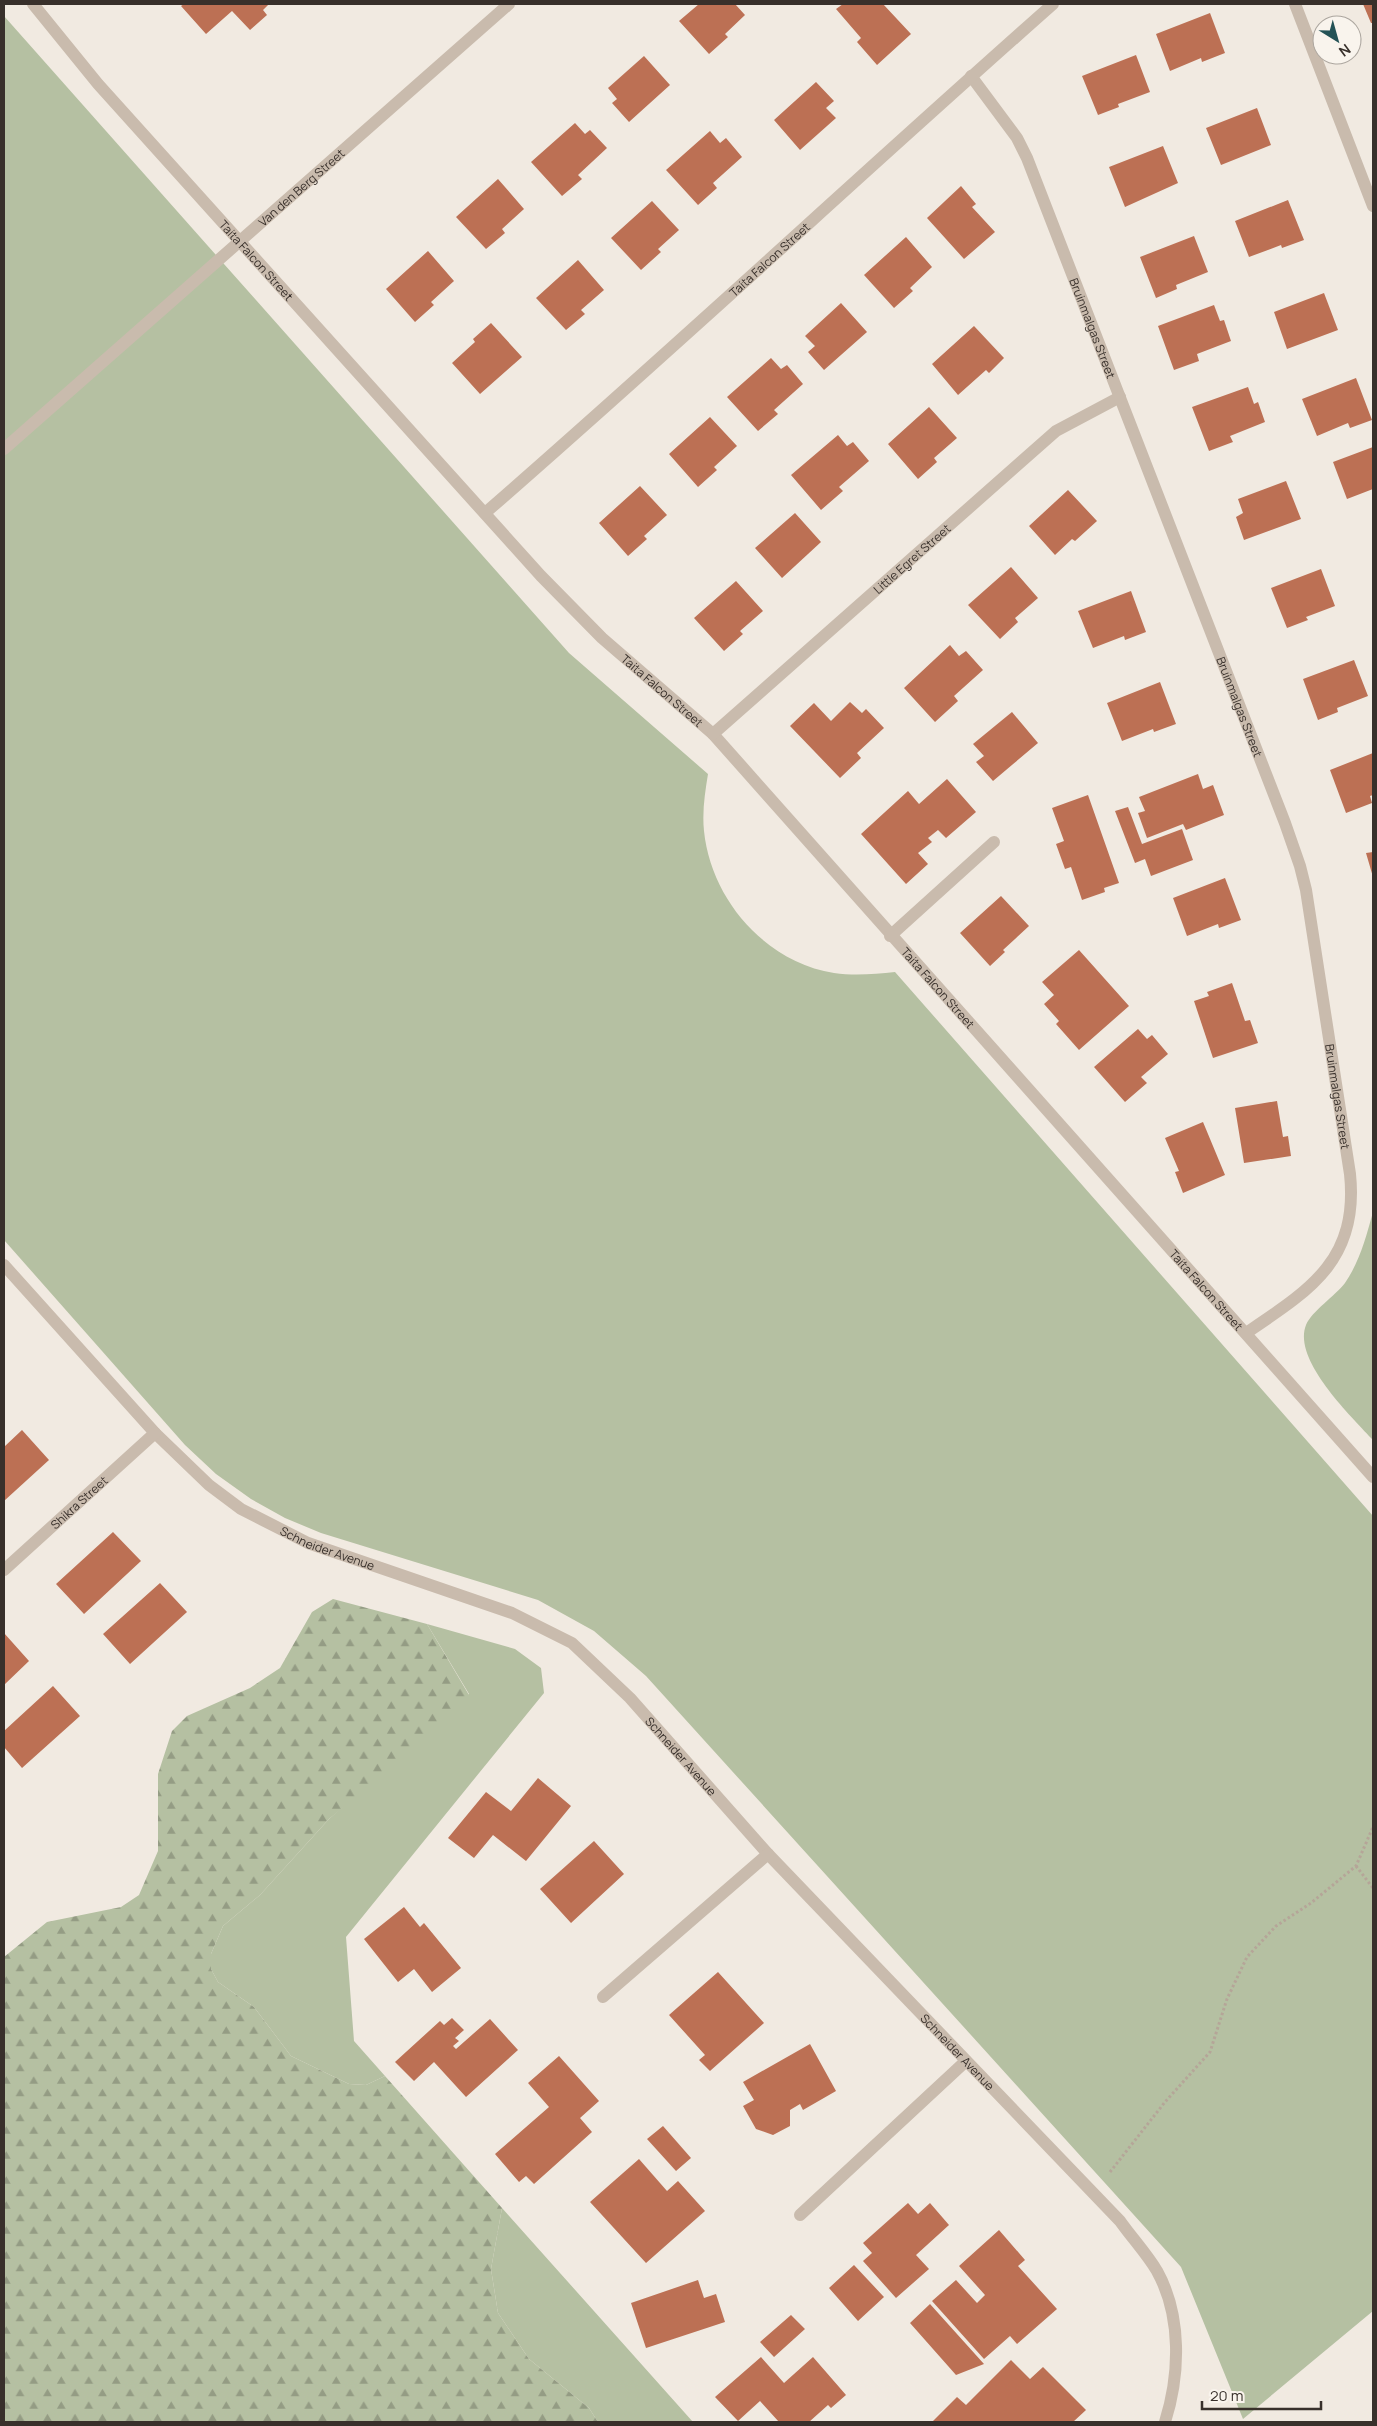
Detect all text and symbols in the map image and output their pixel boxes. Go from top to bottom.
north arrow [1312,15,1362,65]
text: N [1335,40,1355,61]
street label: Van den Berg Street [254,144,348,230]
street label: Taita Falcon Street [216,216,298,304]
street label: Taita Falcon Street [725,218,813,300]
street label: Bruinmalgas Street [1066,275,1120,381]
street label: Little Egret Street [869,520,954,597]
street label: Taita Falcon Street [618,650,707,731]
street label: Bruinmalgas Street [1213,654,1267,759]
street label: Taita Falcon Street [898,943,979,1032]
street label: Bruinmalgas Street [1321,1043,1355,1150]
street label: Taita Falcon Street [1166,1245,1247,1334]
street label: Shikra Street [47,1472,111,1533]
street label: Schneider Avenue [277,1522,377,1574]
street label: Schneider Avenue [642,1713,721,1799]
street label: Schneider Avenue [917,2010,998,2094]
scale bar [1202,2378,1321,2410]
text: 20 m [1210,2385,1243,2406]

